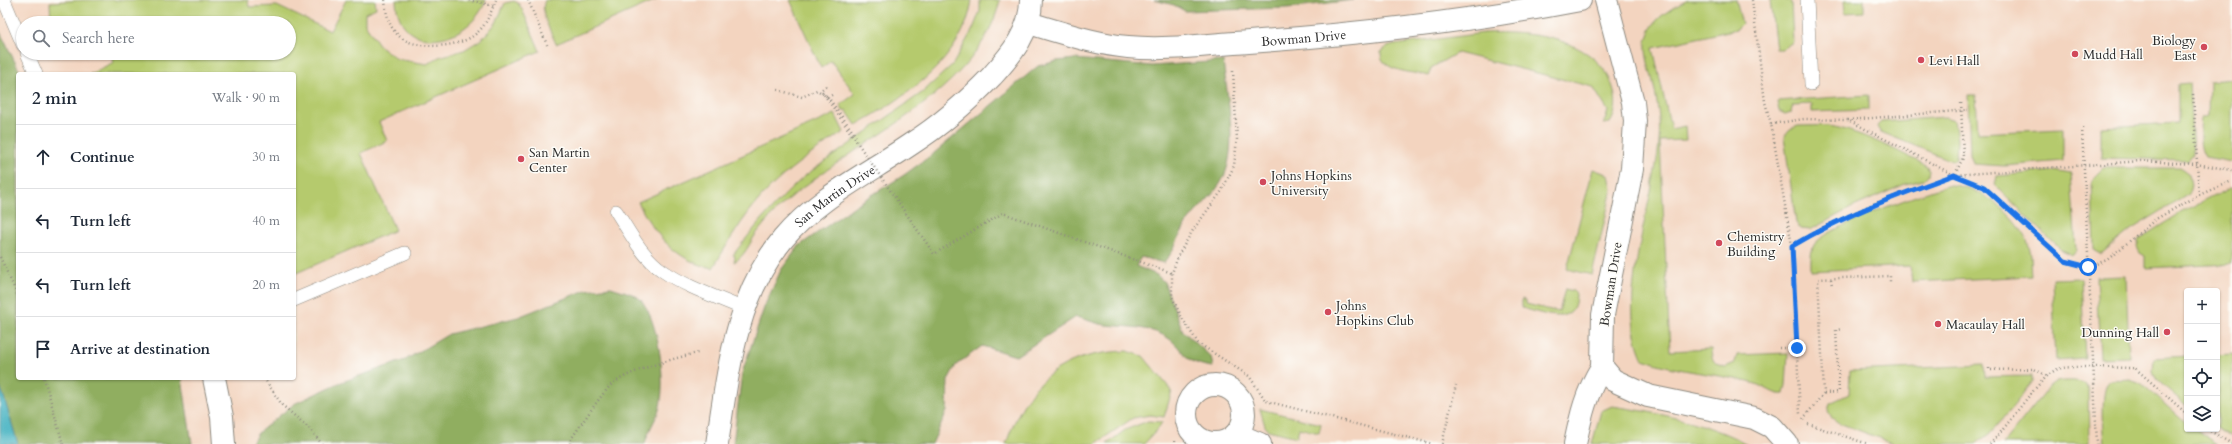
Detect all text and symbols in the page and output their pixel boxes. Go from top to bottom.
search box [16,16,296,60]
street label: Bowman Drive [1260,26,1347,51]
icon: search [30,27,52,49]
text: Search here [62,28,135,48]
place label: Biology East [2152,32,2196,65]
marker: Biology East [2199,42,2209,52]
place label: Mudd Hall [2083,46,2144,64]
marker: Mudd Hall [2070,49,2080,59]
place label: Levi Hall [1929,52,1980,70]
marker: Levi Hall [1916,55,1926,65]
text: 2 min [32,87,77,110]
text: Walk · 90 m [212,89,280,107]
place label: San Martin Center [529,144,590,177]
icon: ahead [32,146,54,168]
text: Continue [70,147,135,167]
text: 30 m [252,148,280,166]
marker: San Martin Center [516,154,526,164]
street label: San Martin Drive [791,161,879,232]
place label: Johns Hopkins University [1269,167,1352,200]
marker: Johns Hopkins University [1258,177,1268,187]
icon: left [32,210,54,232]
text: Turn left [70,211,131,231]
text: 40 m [252,212,280,230]
place label: Chemistry Building [1727,228,1785,261]
marker: Chemistry Building [1714,238,1724,248]
street label: Bowman Drive [1595,241,1627,328]
route start [2079,258,2097,276]
icon: left [32,274,54,296]
text: Turn left [70,275,131,295]
text: 20 m [252,276,280,294]
map controls [2184,288,2220,432]
button: + [2184,288,2220,324]
place label: Johns Hopkins Club [1334,297,1414,330]
marker: Johns Hopkins Club [1323,307,1333,317]
place label: Macaulay Hall [1946,316,2026,334]
marker: Macaulay Hall [1933,319,1943,329]
place label: Dunning Hall [2082,324,2160,342]
button: − [2184,324,2220,360]
marker: Dunning Hall [2162,327,2172,337]
icon: arrive [32,338,54,360]
text: Arrive at destination [70,339,210,359]
route end [1788,339,1806,357]
button: locate [2184,360,2220,396]
button: layers [2184,396,2220,432]

